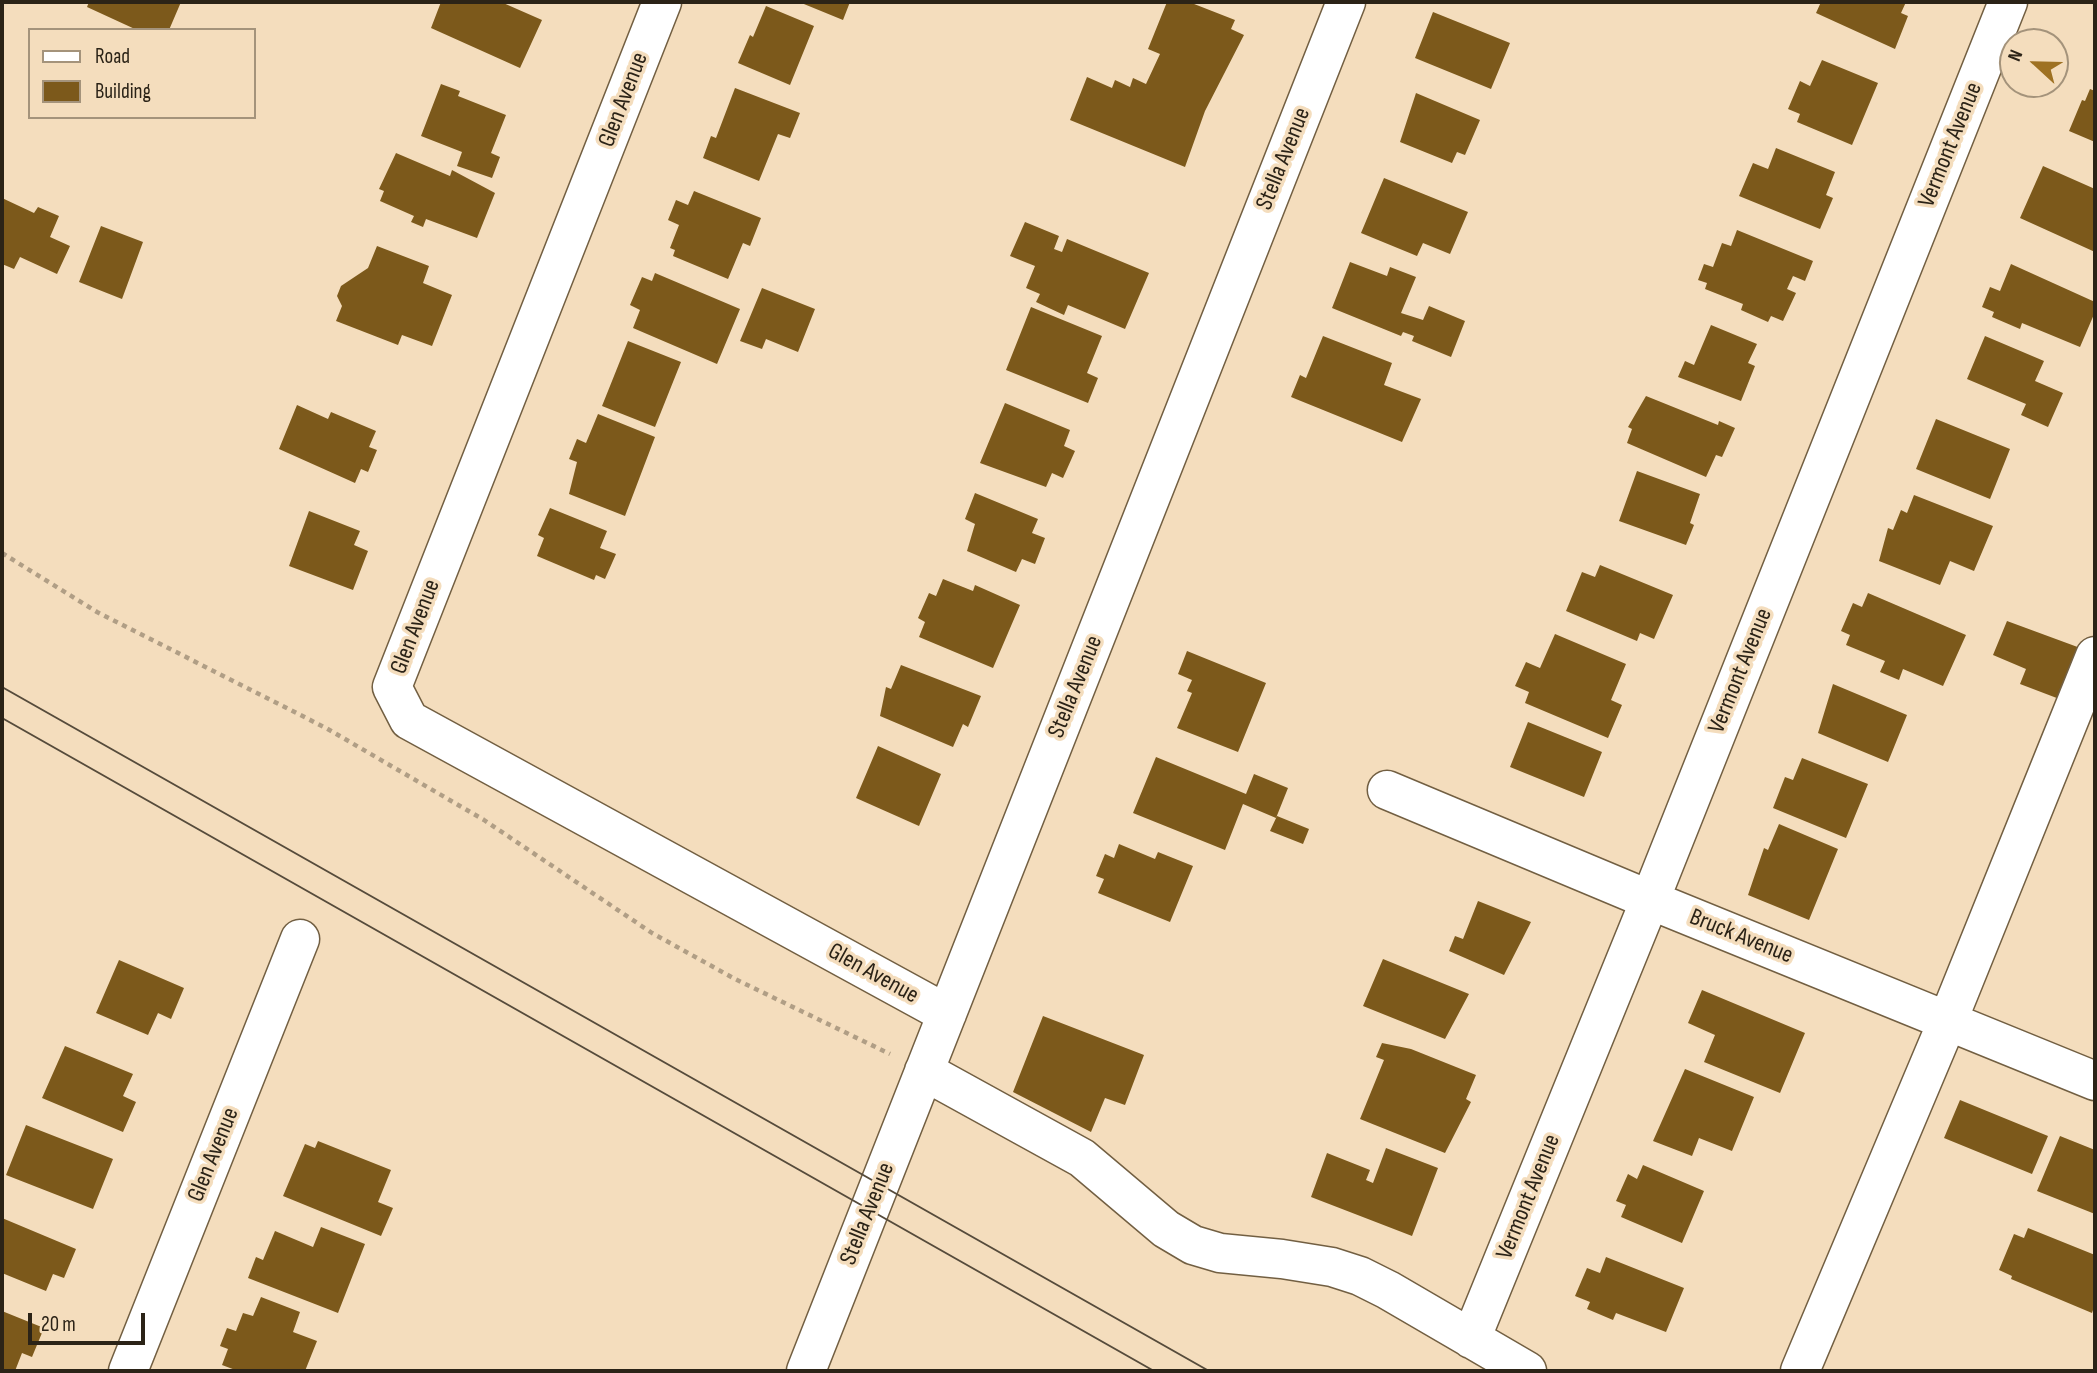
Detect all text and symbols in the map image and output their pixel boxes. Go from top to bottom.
legend [28,28,256,119]
north arrow [1999,28,2069,98]
text: Road [95,44,130,69]
text: N [2003,47,2028,65]
street label: Glen Avenue [593,49,655,151]
street label: Vermont Avenue [1913,78,1989,212]
text: Building [95,79,151,104]
street label: Stella Avenue [1250,104,1318,214]
street label: Glen Avenue [385,576,447,678]
street label: Vermont Avenue [1703,604,1779,738]
street label: Stella Avenue [1042,632,1110,742]
street label: Bruck Avenue [1685,903,1797,971]
street label: Glen Avenue [823,937,923,1011]
street label: Glen Avenue [182,1104,246,1206]
street label: Vermont Avenue [1491,1130,1567,1264]
street label: Stella Avenue [834,1159,902,1269]
scale bar [32,1300,149,1344]
text: 20 m [41,1312,76,1337]

